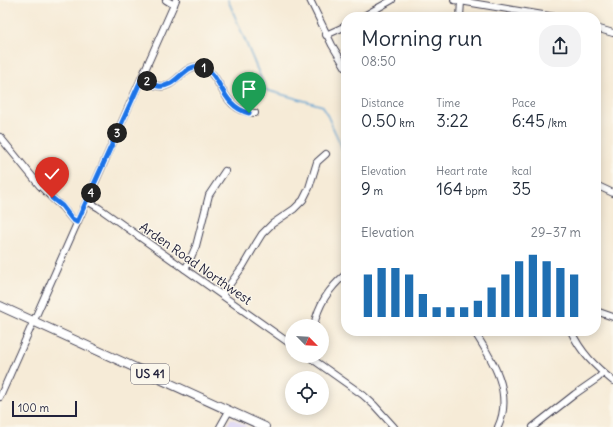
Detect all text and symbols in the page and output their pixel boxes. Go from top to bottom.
text: Morning run [361,24,483,52]
button: share [539,25,581,67]
text: 08:50 [361,53,396,70]
pin: 1 [194,58,214,78]
text: 1 [202,61,206,75]
pin: 2 [137,71,157,91]
pin [232,72,266,113]
text: 2 [144,74,150,88]
icon: arrive [238,78,260,100]
text: Distance [361,96,404,110]
text: Time [436,96,460,110]
text: Pace [512,96,536,110]
text: 0.50 [361,110,397,132]
text: 3:22 [436,110,468,132]
text: 6:45 [512,110,545,132]
text: km [397,116,415,130]
text: /km [545,116,567,130]
pin: 3 [107,123,127,143]
text: 3 [114,126,120,140]
pin [35,157,69,198]
icon: check [41,163,63,185]
text: Elevation [361,164,406,178]
text: Heart rate [436,164,487,178]
text: kcal [512,164,531,178]
text: 9 [361,178,371,200]
text: 164 [436,178,463,200]
text: 35 [512,178,531,200]
pin: 4 [81,183,101,203]
text: m [371,184,383,198]
text: bpm [463,184,487,198]
text: 4 [88,186,94,200]
street label: Arden Road Northwest [136,218,256,309]
text: Elevation [361,224,414,241]
text: 29–37 m [531,224,581,241]
north arrow [285,319,329,363]
map controls [285,319,329,415]
road number: US 41 [131,364,169,384]
button: locate [285,371,329,415]
scale bar [12,399,77,418]
text: 100 m [18,401,49,415]

